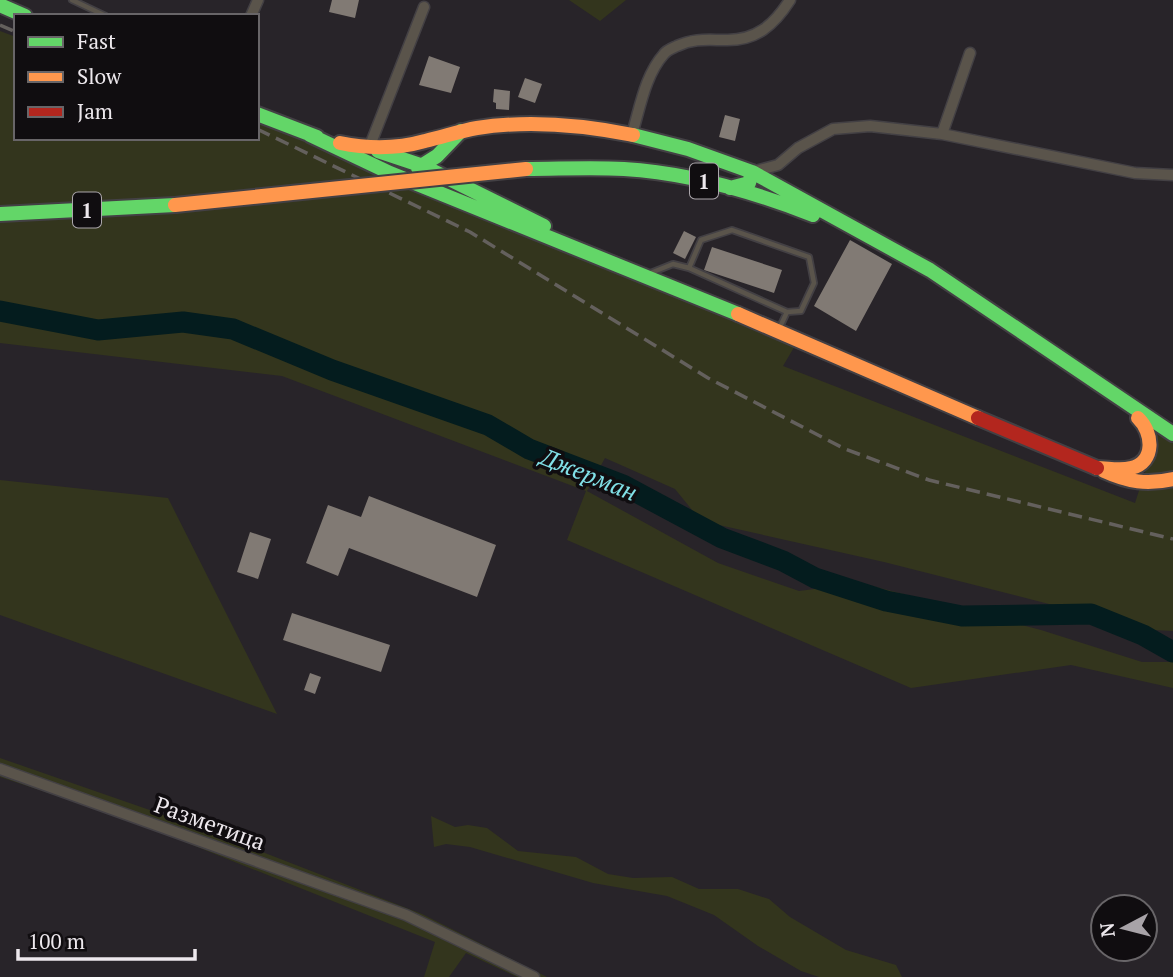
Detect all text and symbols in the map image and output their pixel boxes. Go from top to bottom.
legend [14,14,259,140]
text: Fast [77,27,116,55]
text: Slow [77,62,122,90]
text: Jam [77,97,113,125]
road number: 1 [690,164,718,198]
road number: 1 [73,192,101,228]
water label: Джерман [534,439,642,508]
street label: Разметица [150,789,270,858]
north arrow [1089,893,1159,963]
scale bar [18,918,194,962]
text: N [1093,921,1120,939]
text: 100 m [28,927,85,955]

